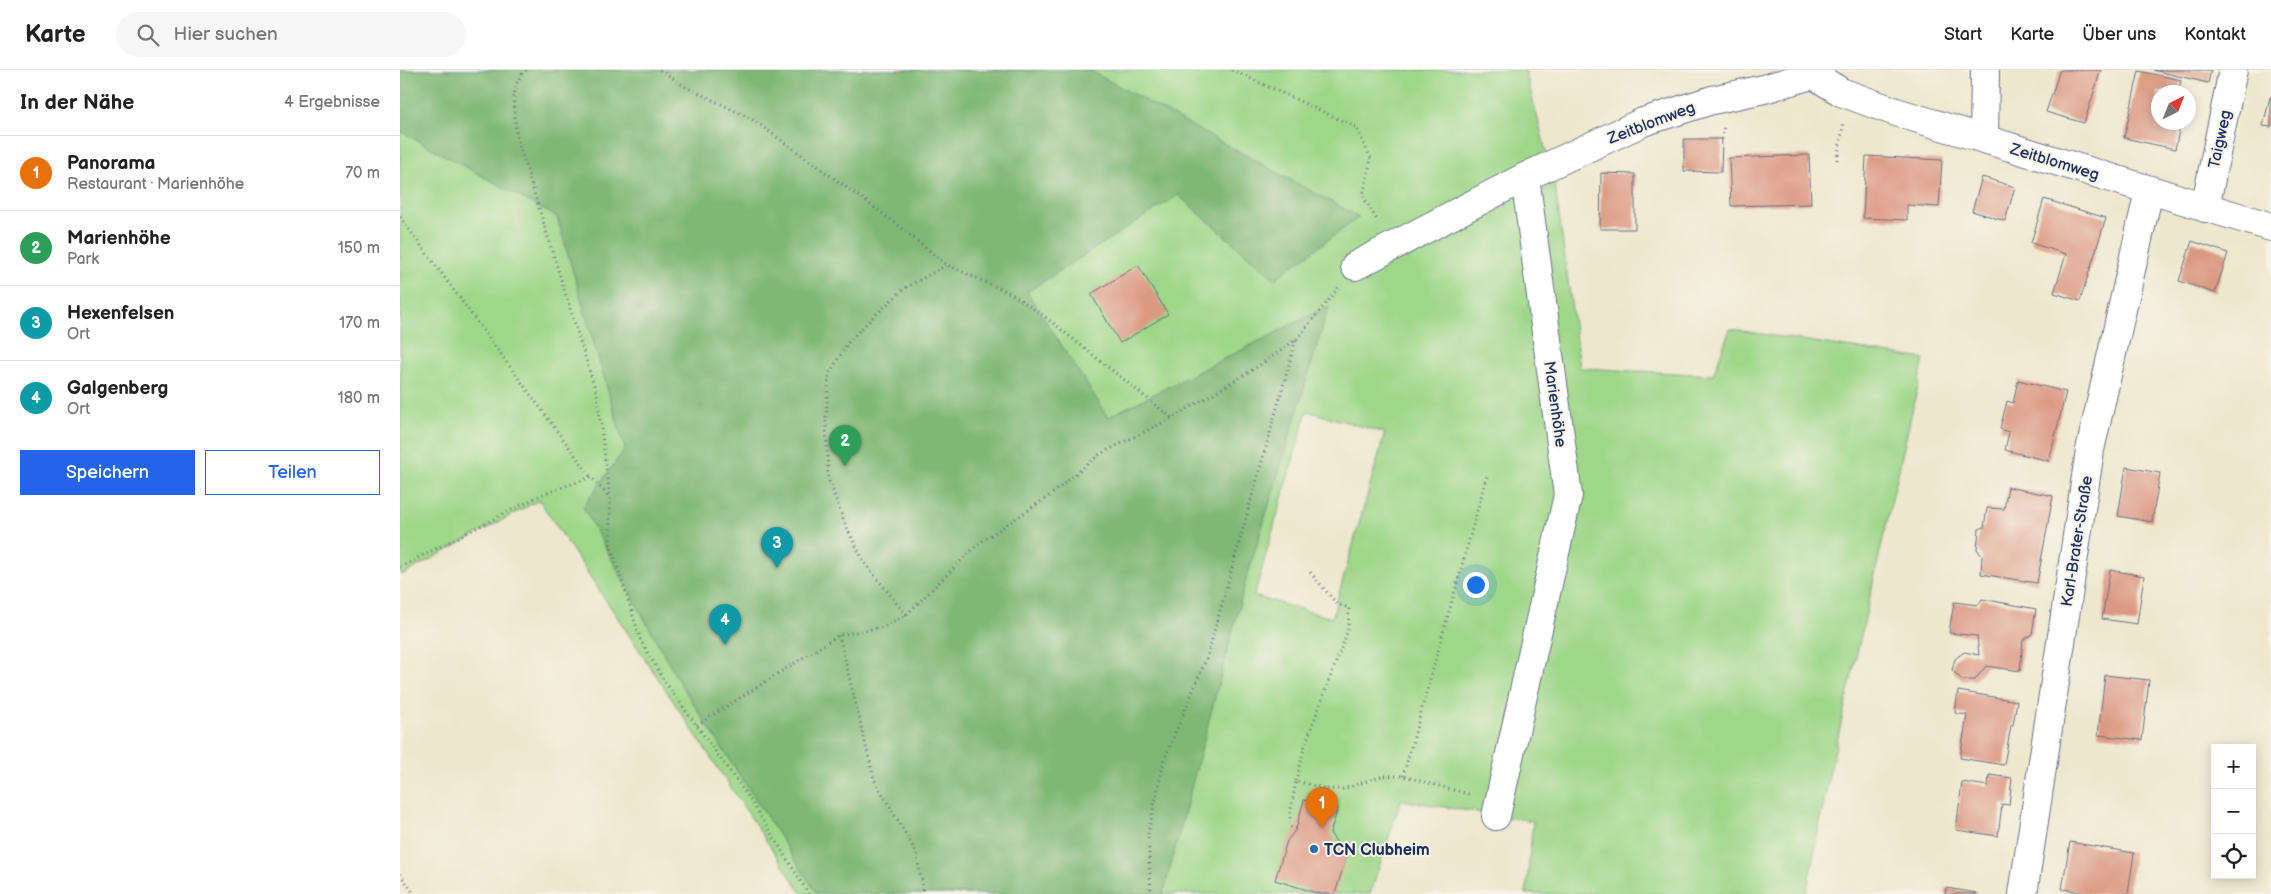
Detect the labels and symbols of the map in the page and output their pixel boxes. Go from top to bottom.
north arrow [2151,85,2196,130]
street label: Zeitblomweg [1604,98,1698,149]
street label: Taigweg [2205,108,2236,170]
street label: Zeitblomweg [2007,140,2101,185]
street label: Marienhöhe [1539,360,1570,449]
pin: 2 [829,425,861,466]
street label: Karl-Brater-Straße [2058,474,2097,608]
pin: 3 [761,527,793,568]
your location [1463,572,1489,598]
pin: 4 [709,604,741,645]
pin: 1 [1306,787,1338,828]
place label: TCN Clubheim [1324,841,1430,860]
marker: TCN Clubheim [1308,843,1320,855]

